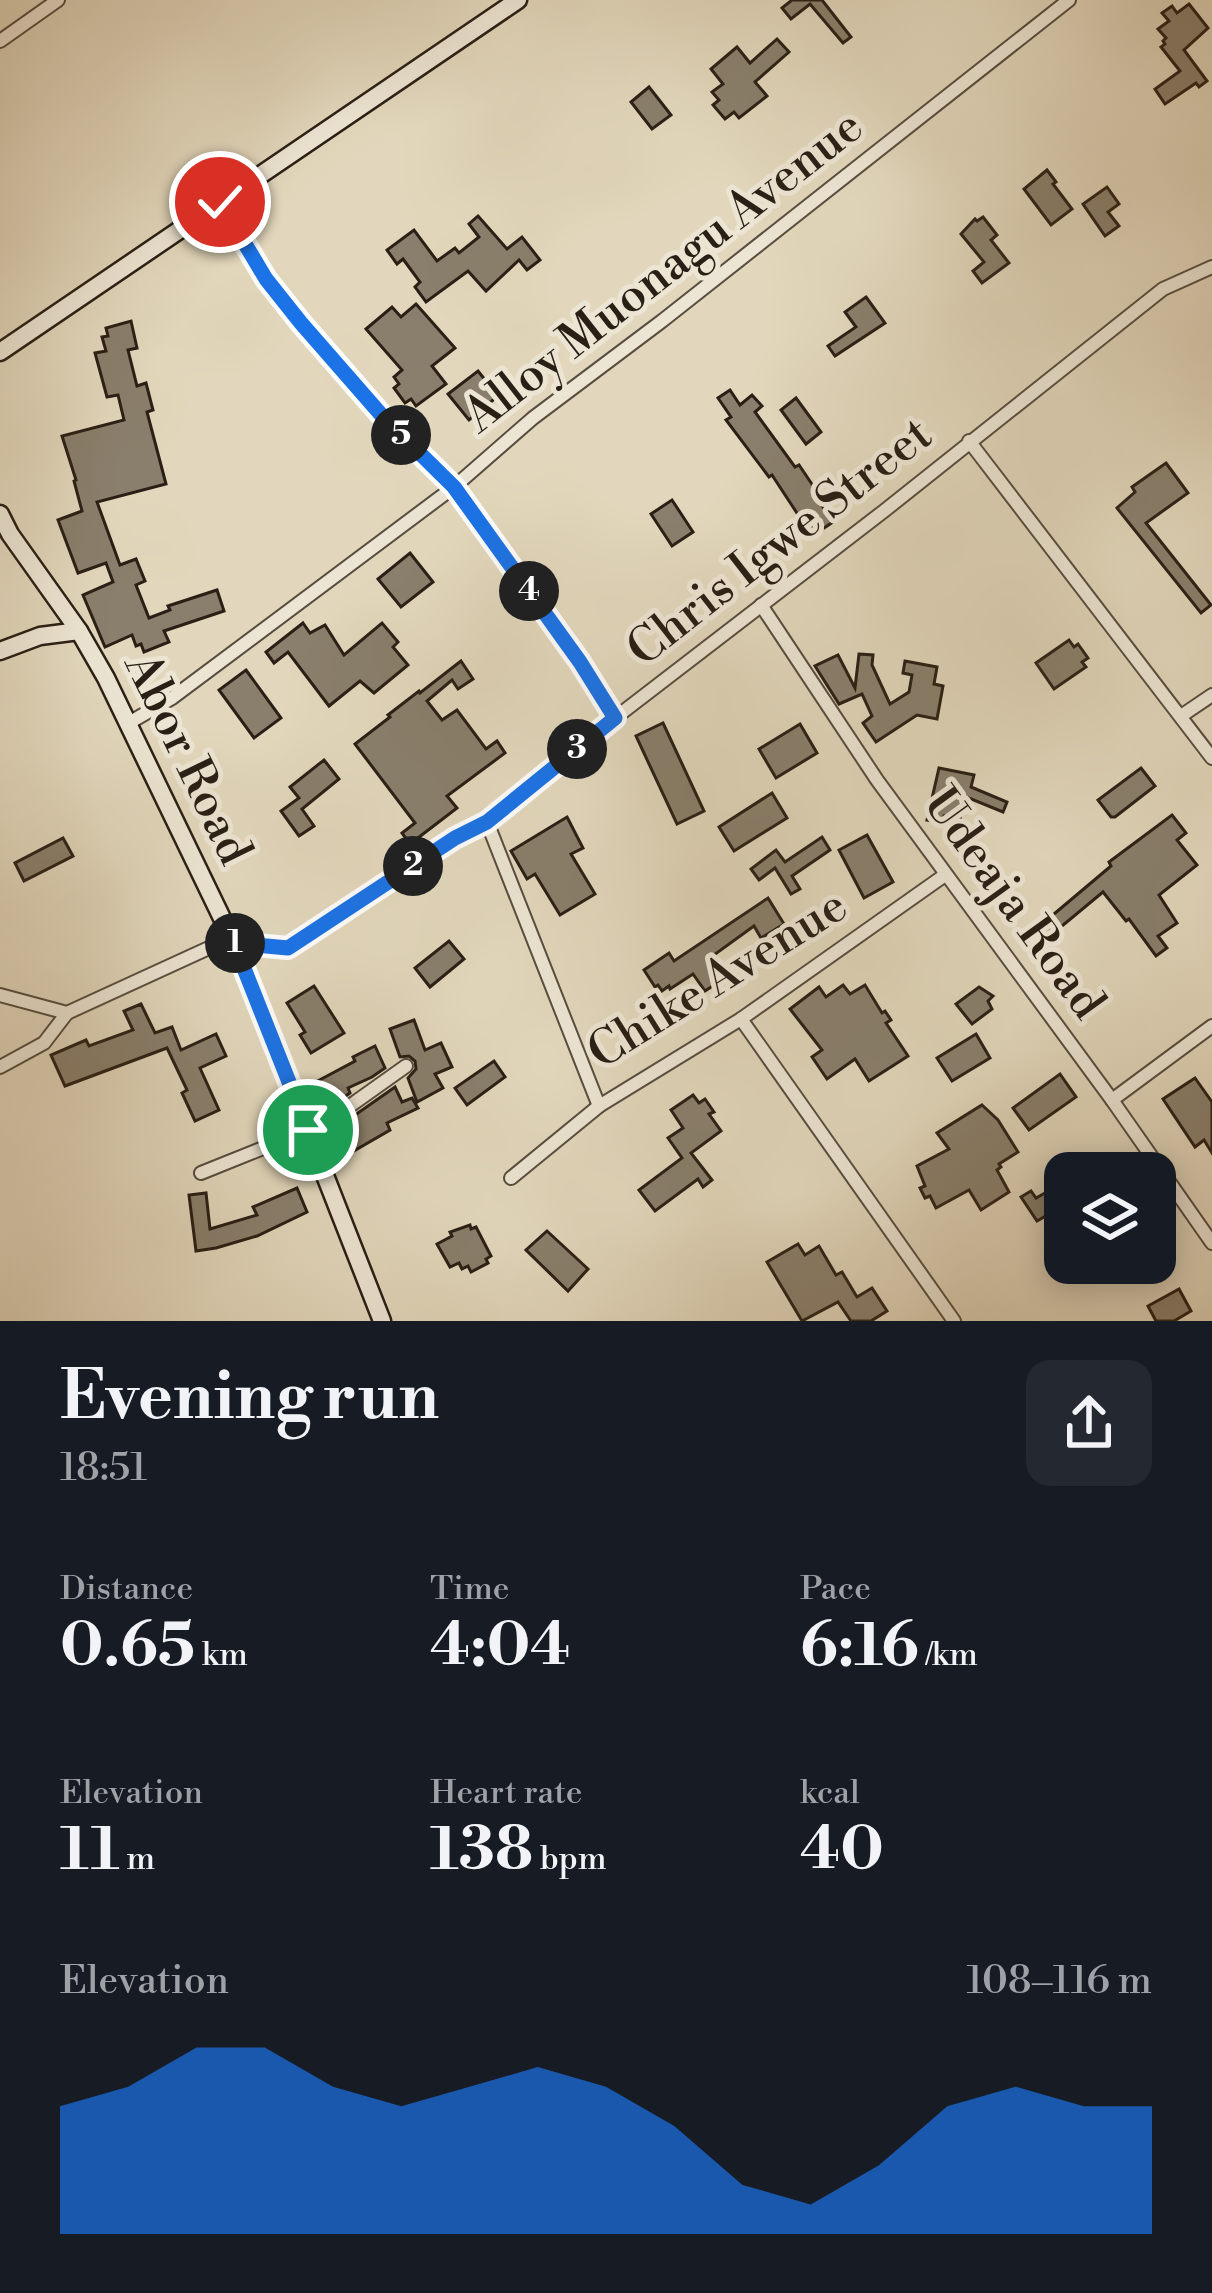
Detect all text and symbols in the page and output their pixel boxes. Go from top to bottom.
street label: Alloy Muonagu Avenue [451,97,876,447]
pin [169,151,271,253]
icon: check [187,169,253,235]
pin: 5 [371,405,431,465]
street label: Chris Igwe Street [616,405,944,681]
text: 5 [391,414,411,455]
pin: 4 [499,561,559,621]
text: 4 [518,570,540,611]
street label: Abor Road [110,642,264,875]
pin: 3 [547,719,607,779]
text: 3 [567,728,587,769]
street label: Udeaja Road [909,777,1117,1031]
pin: 2 [383,836,443,896]
text: 2 [403,845,423,886]
street label: Chike Avenue [577,877,859,1083]
pin: 1 [205,913,265,973]
text: 1 [227,922,243,963]
pin [257,1079,359,1181]
icon: arrive [275,1097,341,1163]
map controls [1044,1152,1176,1284]
button: layers [1044,1152,1176,1284]
text: Evening run [60,1357,439,1440]
button: share [1026,1360,1152,1486]
text: 18:51 [60,1444,147,1493]
text: Distance [60,1569,193,1610]
text: Time [430,1569,509,1610]
text: Pace [800,1569,871,1610]
text: 0.65 [60,1610,195,1685]
text: 4:04 [430,1610,570,1685]
text: 6:16 [800,1610,919,1685]
text: km [195,1635,248,1676]
text: /km [919,1635,978,1676]
text: Elevation [60,1773,203,1814]
text: Heart rate [430,1773,582,1814]
text: kcal [800,1773,860,1814]
text: 11 [60,1814,120,1889]
text: 138 [430,1814,533,1889]
text: 40 [800,1814,884,1889]
text: m [120,1839,155,1880]
text: bpm [533,1839,607,1880]
text: Elevation [60,1957,229,2006]
text: 108–116 m [966,1957,1152,2006]

